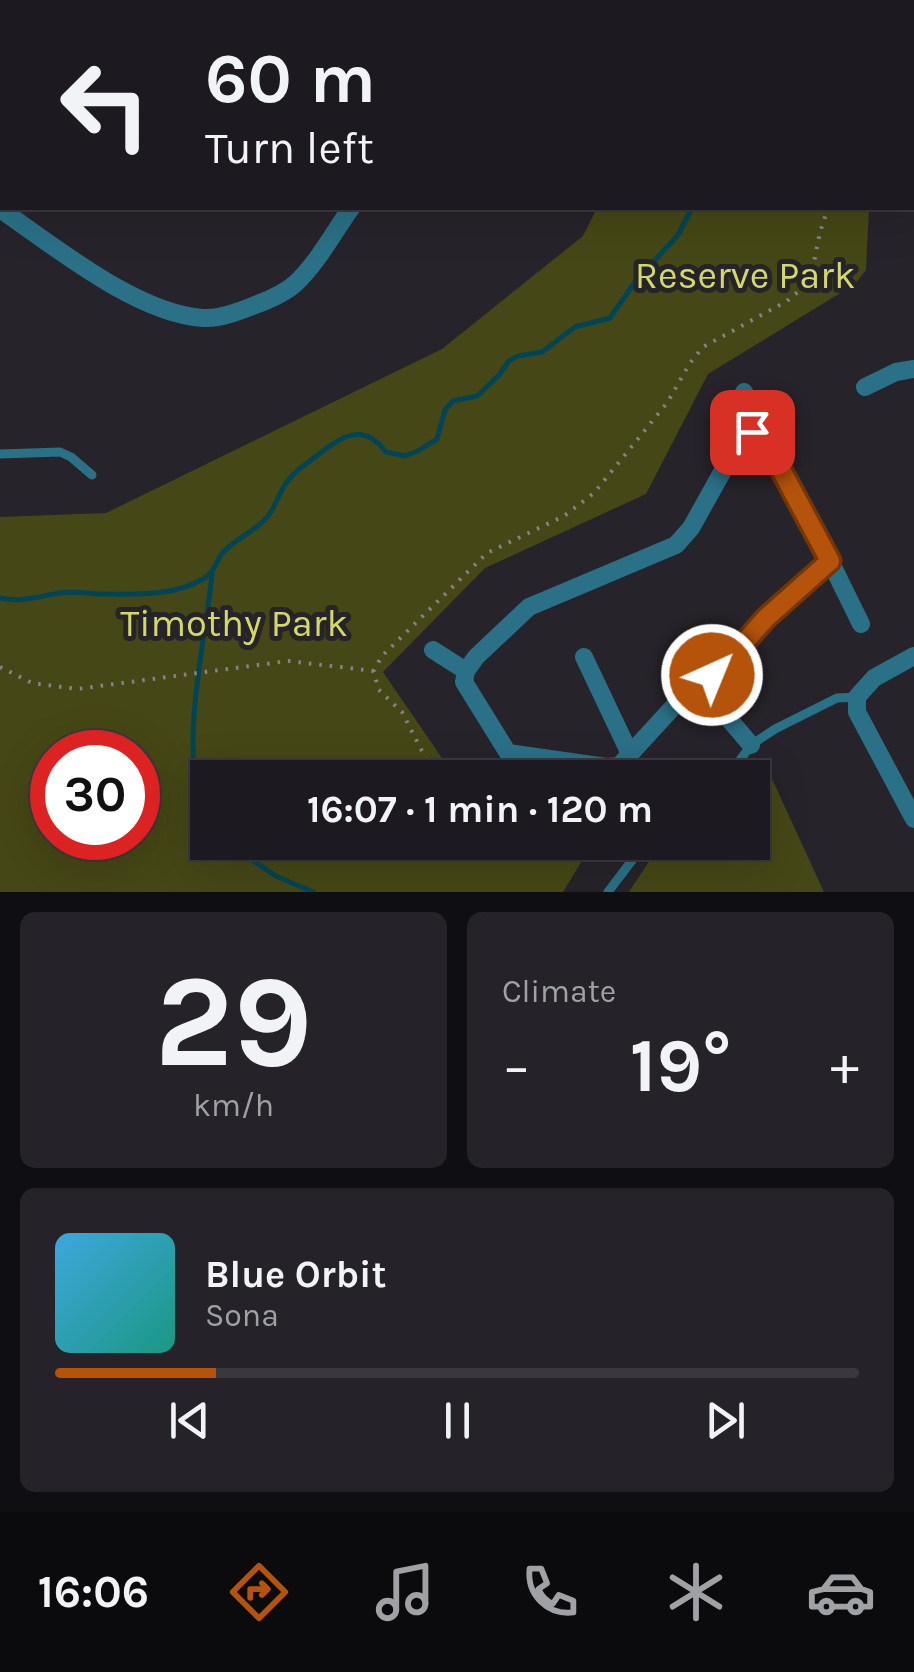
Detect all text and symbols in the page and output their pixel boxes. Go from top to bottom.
text: 60 m [205,38,376,120]
icon: left [40,40,170,170]
text: Turn left [205,122,374,174]
park label: Reserve Park [635,253,855,298]
pin [710,390,795,475]
icon: arrive [725,405,780,460]
park label: Timothy Park [120,601,348,646]
position arrow [660,623,764,727]
speed limit sign: 30 [30,730,160,860]
text: 16:07 · 1 min · 120 m [307,787,653,832]
text: 29 [155,946,312,1098]
text: Climate [502,973,616,1010]
text: 19° [630,1022,731,1110]
text: − [502,1034,531,1098]
text: + [830,1034,859,1098]
text: km/h [193,1087,274,1124]
text: Blue Orbit [205,1252,386,1297]
text: Sona [205,1297,279,1334]
icon: previous [162,1393,217,1448]
icon: pause [430,1393,485,1448]
icon: next [698,1393,753,1448]
icon: directions [224,1557,294,1627]
icon: music [370,1557,440,1627]
icon: phone [515,1557,585,1627]
icon: climate [661,1557,731,1627]
icon: car [806,1557,876,1627]
text: 16:06 [38,1566,149,1618]

